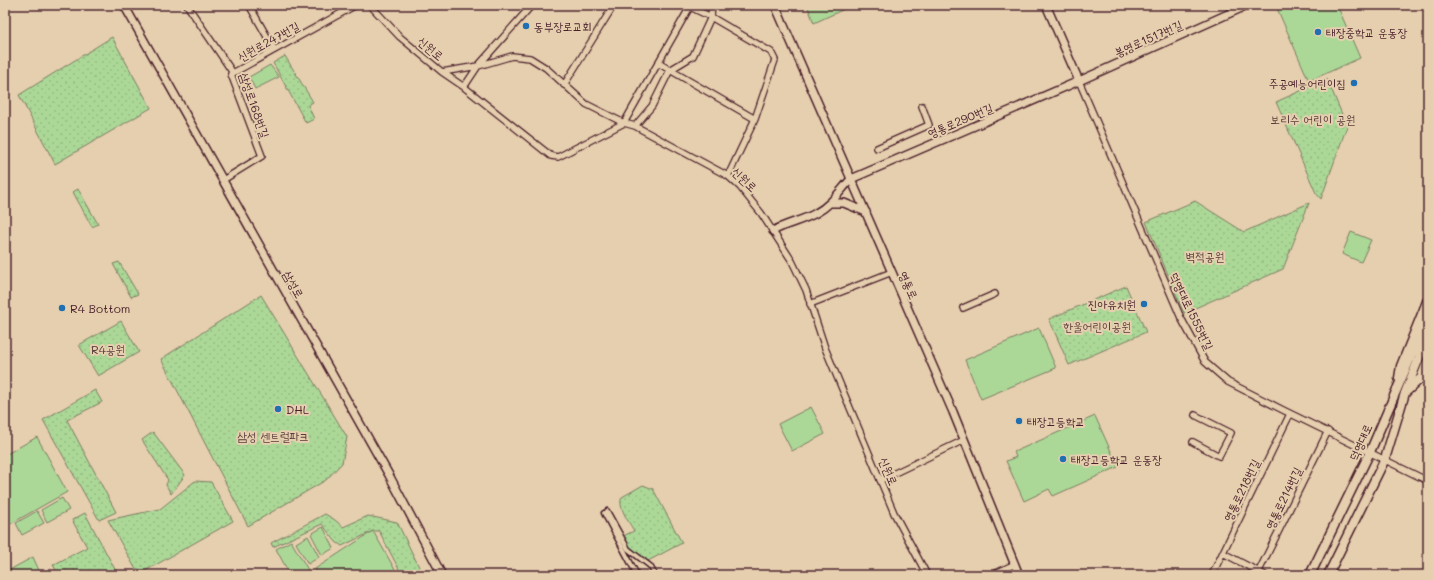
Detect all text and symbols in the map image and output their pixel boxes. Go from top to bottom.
street label: 봉영로1517번길 [1112,16,1185,60]
street label: 신원로247번길 [234,17,302,65]
place label: 동부장로교회 [534,18,592,34]
marker: 동부장로교회 [521,21,531,31]
place label: 태장중학교 운동장 [1326,24,1407,40]
marker: 태장중학교 운동장 [1313,27,1323,37]
street label: 신원로 [415,33,447,63]
street label: 삼성로168번길 [236,70,274,140]
place label: 주공예능어린이집 [1269,75,1346,91]
marker: 주공예능어린이집 [1349,78,1359,88]
street label: 영통로290번길 [925,99,995,141]
park label: 보리수 어린이 공원 [1271,111,1355,127]
street label: 신원로 [729,163,761,195]
park label: 벽적공원 [1186,248,1224,264]
street label: 삼성로 [280,267,308,301]
street label: 영통로 [896,269,922,301]
street label: 덕영대로1555번길 [1166,270,1218,353]
place label: 진아유치원 [1088,296,1136,312]
marker: 진아유치원 [1139,299,1149,309]
place label: R4 Bottom [70,300,130,316]
marker: R4 Bottom [57,303,67,313]
park label: 한울어린이공원 [1063,318,1131,334]
park label: R4공원 [91,341,125,357]
place label: DHL [286,401,310,417]
marker: DHL [273,404,283,414]
place label: 태장고등학교 [1027,413,1085,429]
marker: 태장고등학교 [1014,416,1024,426]
street label: 덕영대로 [1345,421,1375,463]
park label: 삼성 센트럴파크 [237,428,309,444]
place label: 태장고등학교 운동장 [1071,451,1162,467]
marker: 태장고등학교 운동장 [1058,454,1068,464]
street label: 신원로 [876,455,902,487]
street label: 영통로218번길 [1219,456,1263,524]
street label: 영통로214번길 [1261,464,1305,532]

